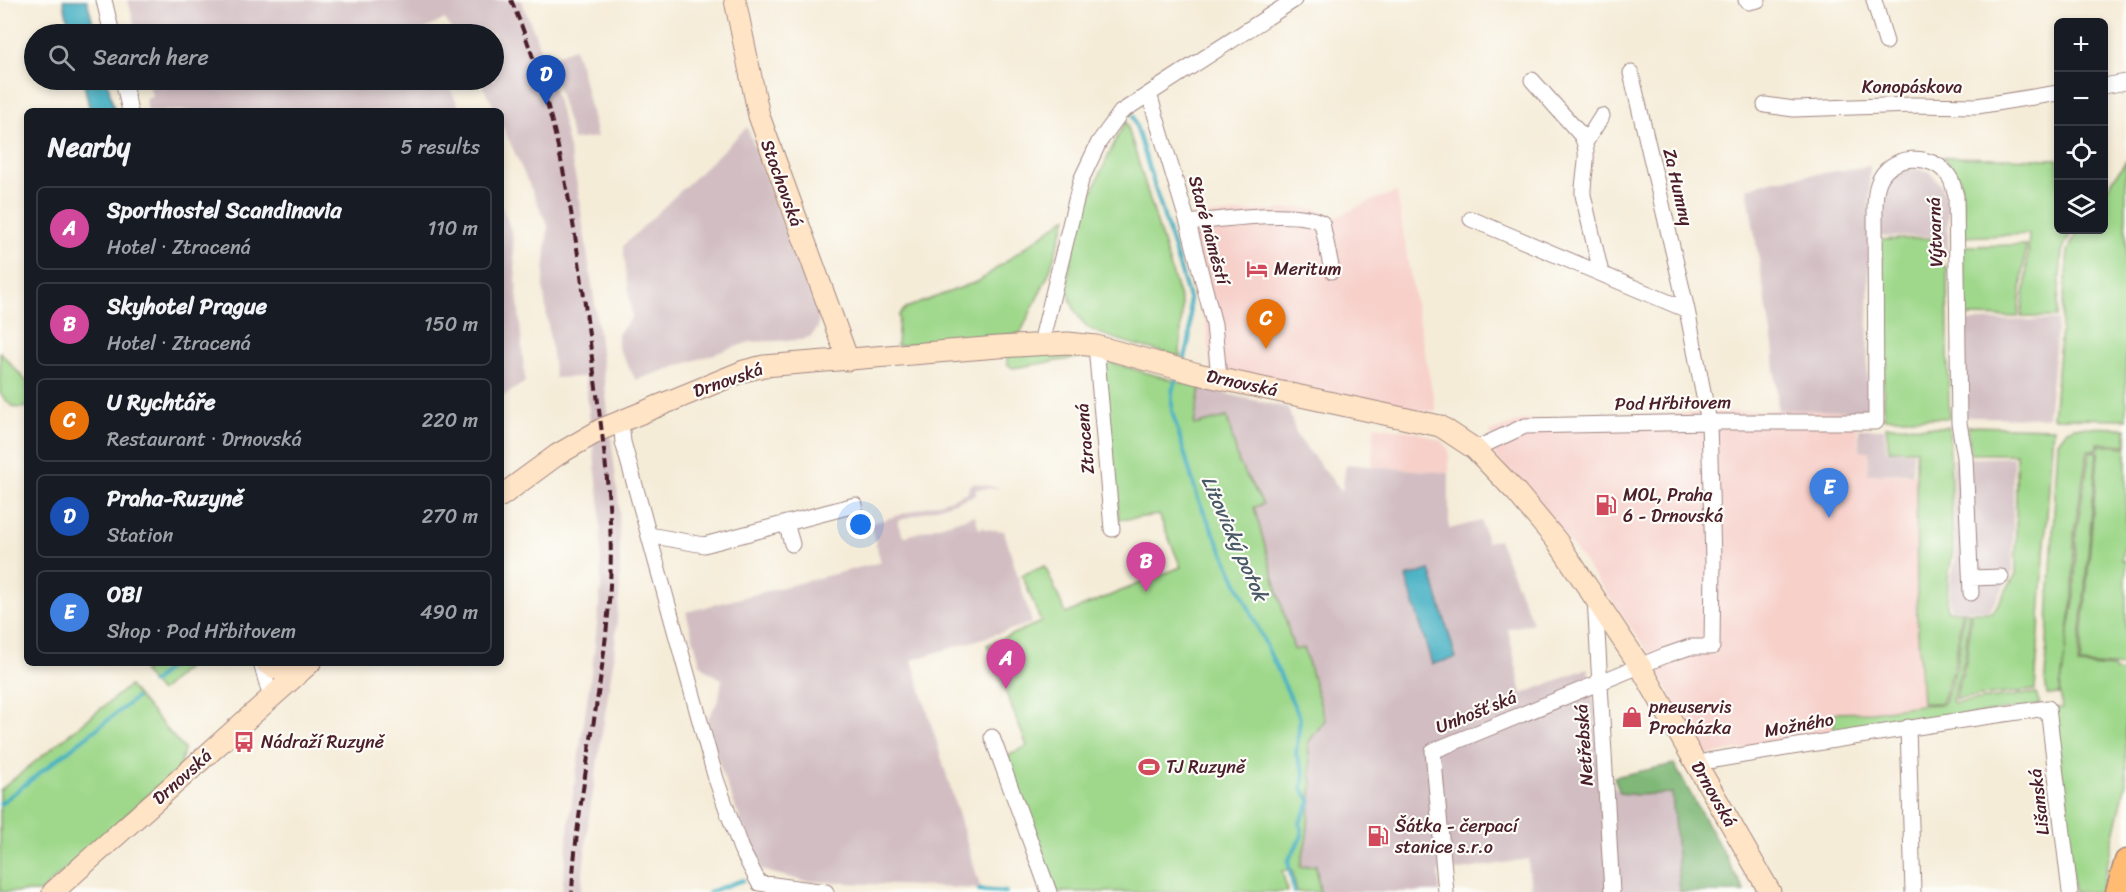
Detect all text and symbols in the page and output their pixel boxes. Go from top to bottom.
map controls [2054,18,2108,234]
button: + [2054,18,2108,72]
search box [24,24,504,90]
text: Search here [93,38,209,77]
icon: search [45,41,78,74]
pin: D [526,56,566,105]
street label: Konopáskova [1862,71,1962,103]
button: − [2054,72,2108,126]
text: Nearby [48,124,130,170]
button: locate [2054,126,2108,180]
text: 5 results [401,130,480,165]
street label: Stochovská [751,135,813,231]
street label: Za Humny [1654,145,1703,230]
street label: Staré náměstí [1179,172,1239,290]
button: layers [2054,180,2108,234]
text: Sporthostel Scandinavia [107,191,341,230]
street label: Výtvarná [1918,197,1952,267]
text: A [63,211,76,246]
text: 110 m [428,211,478,246]
text: Hotel · Ztracená [107,230,251,265]
place label: Meritum [1274,253,1342,285]
hotel icon: Meritum [1245,257,1269,281]
text: Skyhotel Prague [107,287,267,326]
pin: C [1246,300,1286,349]
text: B [63,307,76,342]
text: 150 m [424,307,478,342]
text: Hotel · Ztracená [107,326,251,361]
street label: Drnovská [689,353,767,407]
street label: Drnovská [1203,360,1281,406]
text: U Rychtáře [107,383,216,422]
street label: Pod Hřbitovem [1614,386,1732,420]
street label: Ztracená [1066,402,1104,476]
text: C [63,403,76,438]
text: 220 m [422,403,478,438]
text: Restaurant · Drnovská [107,422,302,457]
pin: E [1810,468,1848,518]
water label: Litovický potok [1191,470,1279,609]
text: Praha-Ruzyně [107,479,243,518]
place label: MOL, Praha 6 - Drnovská [1623,479,1723,532]
fuel station icon: MOL, Praha 6 - Drnovská [1594,493,1618,517]
text: D [64,499,75,534]
text: 270 m [422,499,478,534]
your location [846,510,875,539]
text: Station [107,518,173,553]
pin: B [1126,542,1166,592]
text: OBI [107,575,142,614]
text: E [64,595,75,630]
text: 490 m [420,595,478,630]
text: Shop · Pod Hřbitovem [107,614,296,649]
pin: A [986,640,1026,689]
street label: Unhošťská [1430,681,1522,743]
place label: pneuservis Procházka [1648,691,1732,744]
street label: Netřebská [1565,703,1603,787]
street label: Možného [1762,703,1836,747]
shop icon: pneuservis Procházka [1620,705,1644,729]
place label: Nádraží Ruzyně [261,726,386,758]
bus stop icon: Nádraží Ruzyně [232,730,256,754]
street label: Drnovská [144,741,220,813]
place label: TJ Ruzyně [1166,751,1247,783]
sports icon: TJ Ruzyně [1137,755,1161,779]
street label: Drnovská [1682,755,1746,833]
street label: Lišanská [2019,767,2059,837]
place label: Šátka - čerpací stanice s.r.o [1394,810,1520,863]
fuel station icon: Šátka - čerpací stanice s.r.o [1366,824,1390,848]

